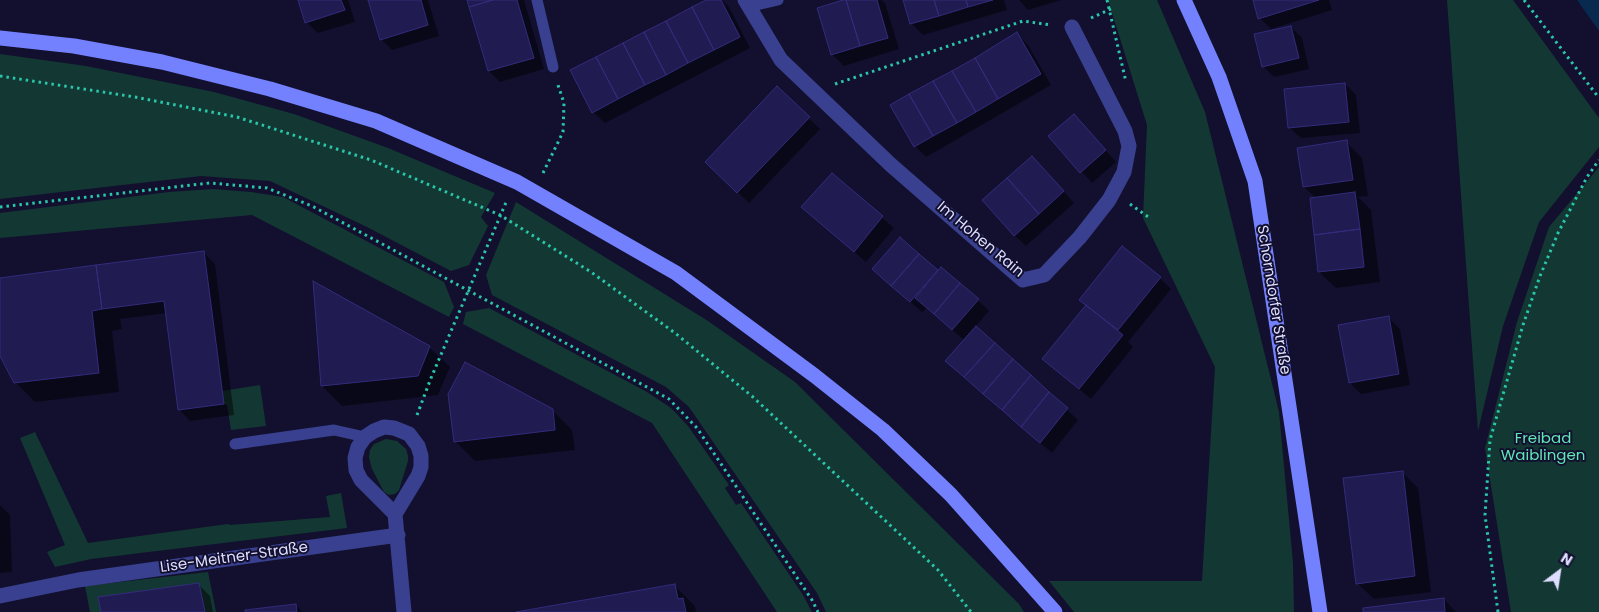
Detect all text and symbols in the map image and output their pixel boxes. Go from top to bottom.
street label: Im Hohen Rain [933,198,1027,282]
street label: Schorndorfer Straße [1252,224,1294,376]
park label: Freibad Waiblingen [1501,430,1585,465]
street label: Lise-Meitner-Straße [159,539,309,577]
north arrow [1534,547,1584,597]
text: N [1557,548,1576,570]

